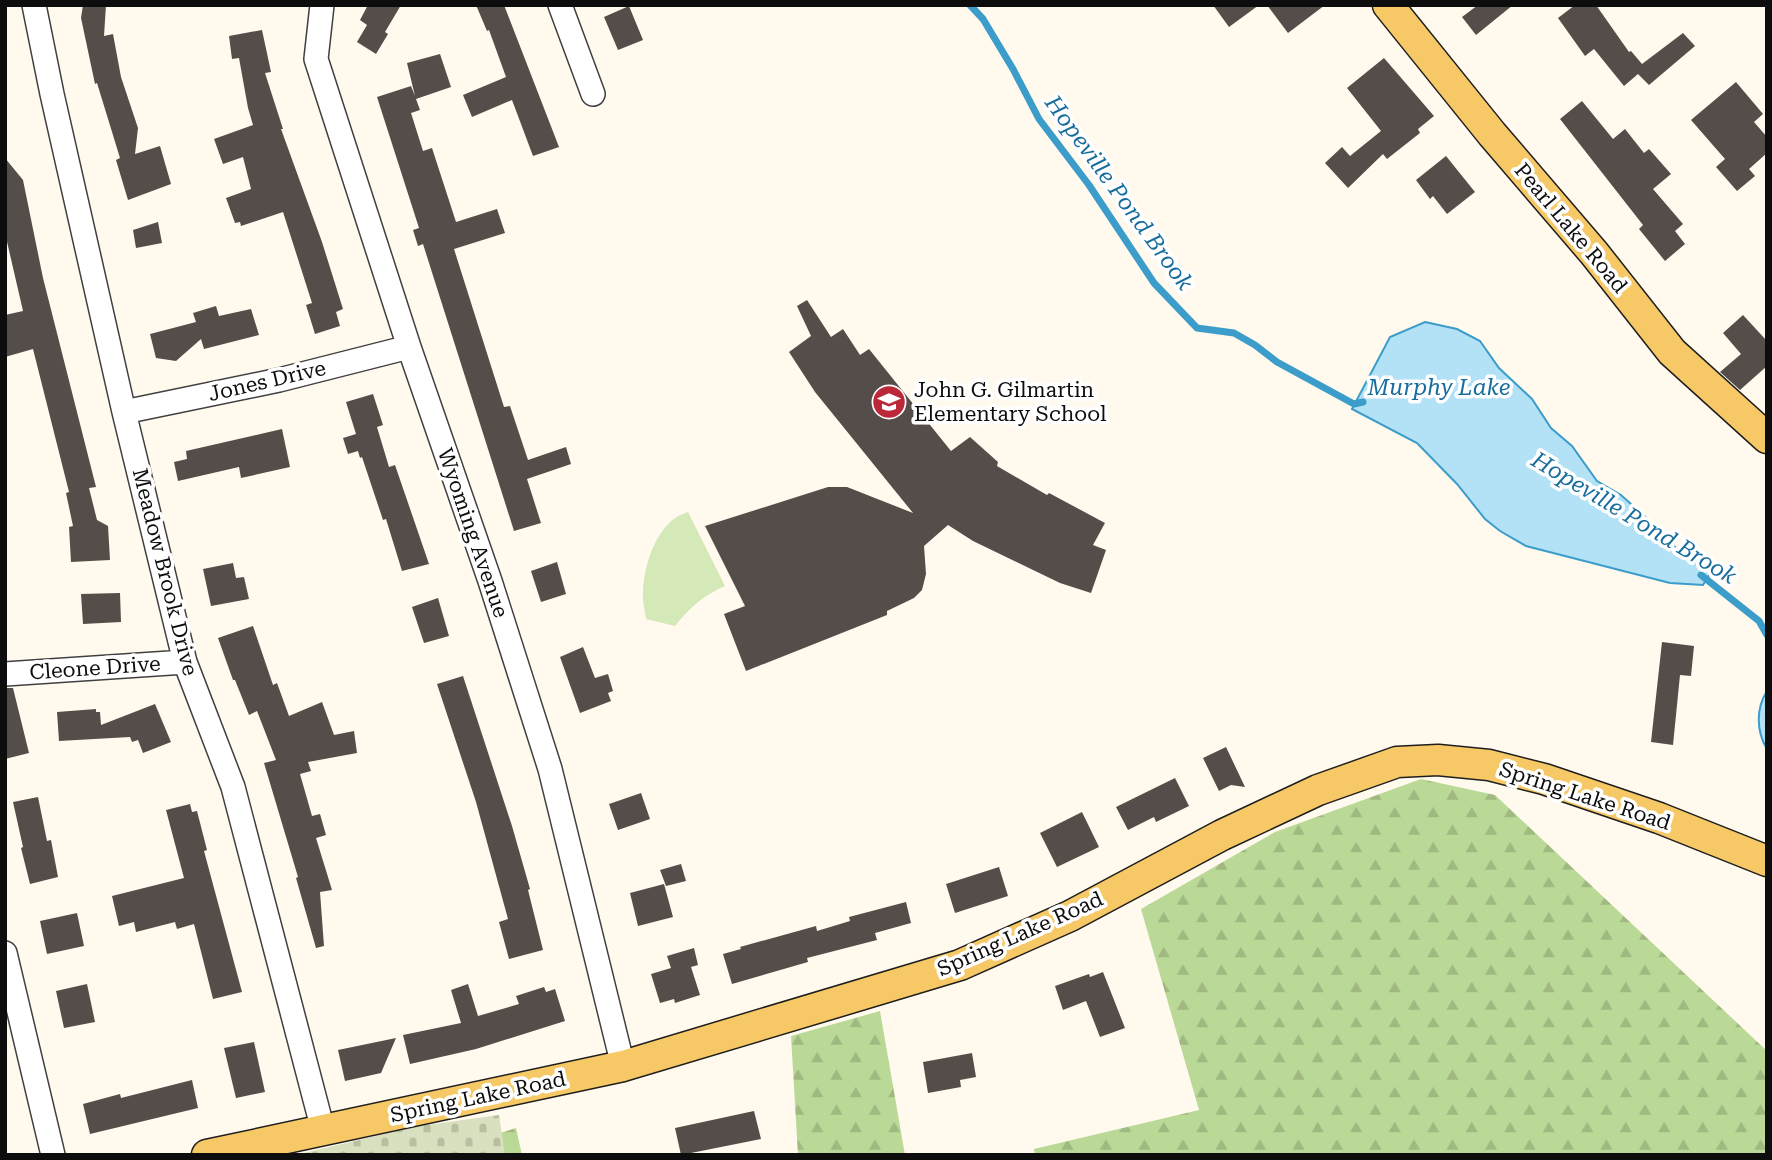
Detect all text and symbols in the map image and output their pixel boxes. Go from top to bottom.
water label: Hopeville Pond Brook [1039,90,1199,296]
street label: Pearl Lake Road [1510,158,1633,298]
street label: Jones Drive [206,356,328,406]
water label: Murphy Lake [1367,374,1510,401]
place label: John G. Gilmartin Elementary School [914,378,1107,426]
school or university icon: John G. Gilmartin Elementary School [870,383,908,421]
street label: Wyoming Avenue [433,445,513,621]
water label: Hopeville Pond Brook [1526,446,1742,590]
street label: Meadow Brook Drive [128,466,202,678]
street label: Cleone Drive [29,651,161,685]
street label: Spring Lake Road [1496,757,1674,835]
street label: Spring Lake Road [934,886,1107,981]
street label: Spring Lake Road [388,1067,568,1127]

